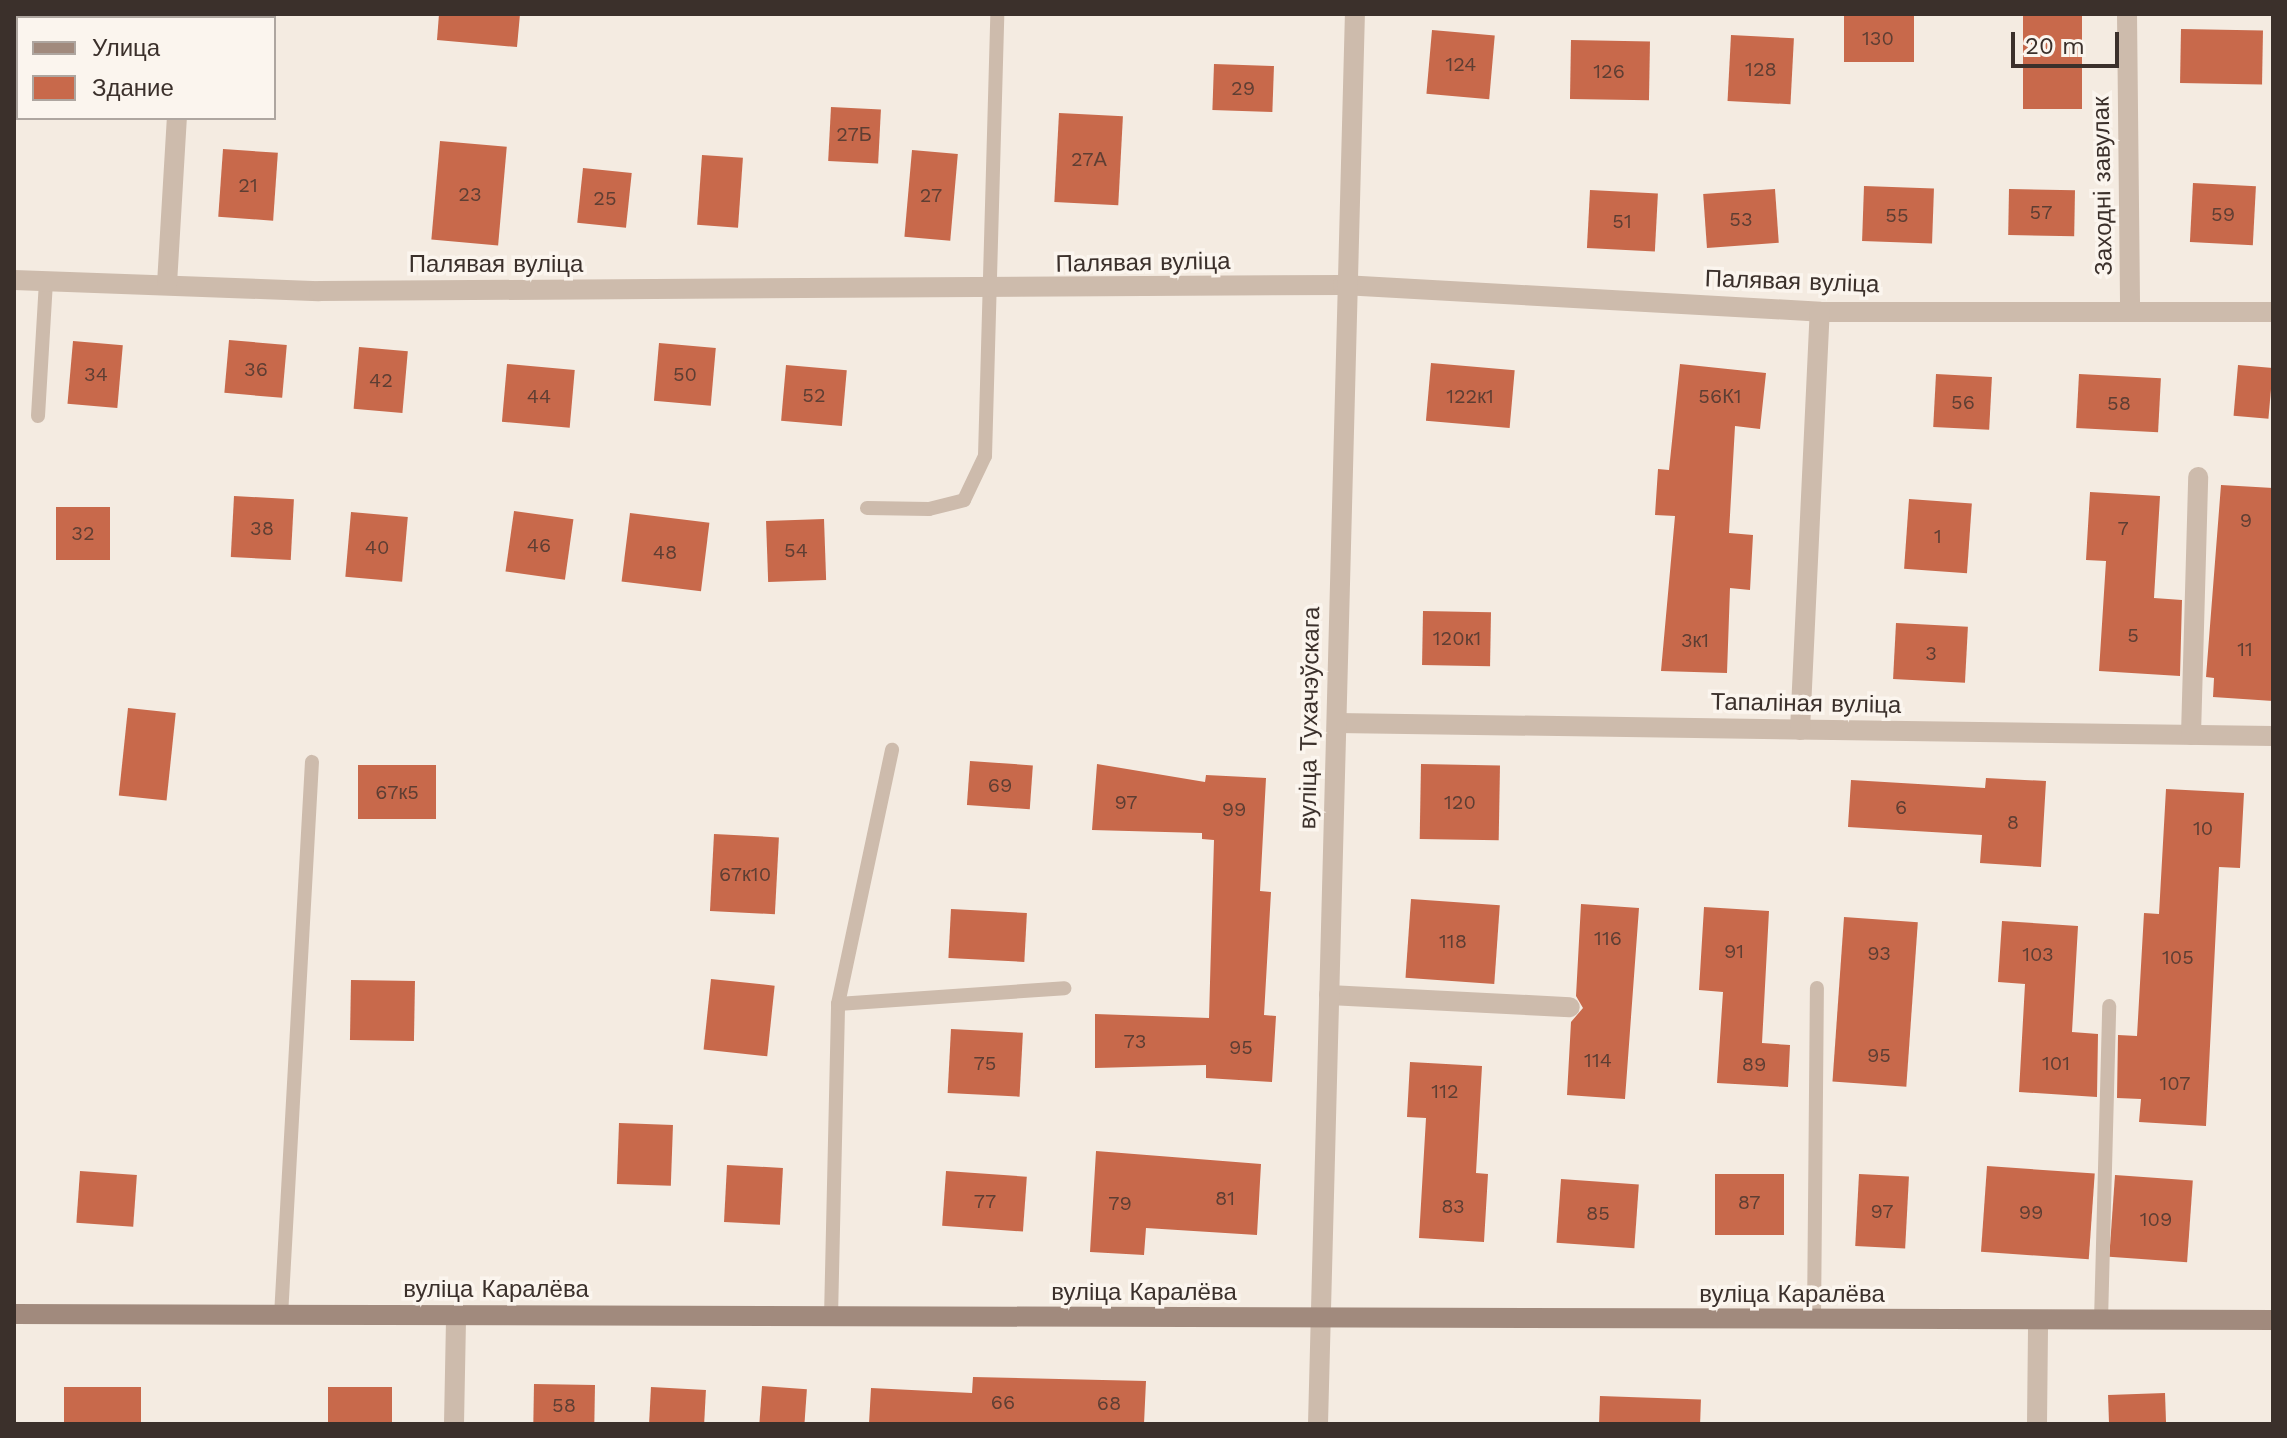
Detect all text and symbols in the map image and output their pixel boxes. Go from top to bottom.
legend [16,16,276,120]
scale bar [2015,16,2123,66]
house number: 130 [1862,26,1894,50]
text: 20 m [2025,32,2085,60]
text: Улица [92,34,160,62]
house number: 124 [1445,52,1477,76]
house number: 128 [1745,57,1777,81]
house number: 126 [1593,59,1625,83]
text: Здание [92,74,174,102]
house number: 29 [1231,76,1255,100]
street label: Заходні завулак [2087,96,2119,276]
house number: 27Б [836,122,872,146]
house number: 27А [1071,147,1107,171]
house number: 21 [238,173,258,197]
house number: 23 [458,182,482,206]
house number: 27 [920,183,942,207]
house number: 25 [593,186,617,210]
house number: 57 [2030,200,2052,224]
house number: 59 [2211,202,2235,226]
house number: 55 [1885,203,1909,227]
house number: 53 [1729,207,1753,231]
house number: 51 [1612,209,1632,233]
street label: Палявая вуліца [1055,247,1231,279]
street label: Палявая вуліца [409,251,583,279]
street label: Палявая вуліца [1704,265,1880,299]
house number: 36 [244,357,268,381]
house number: 34 [84,362,108,386]
house number: 50 [673,362,697,386]
house number: 42 [369,368,393,392]
house number: 52 [802,383,826,407]
house number: 44 [527,384,551,408]
house number: 122к1 [1446,384,1494,408]
house number: 56К1 [1698,384,1742,408]
house number: 56 [1951,390,1975,414]
house number: 58 [2107,391,2131,415]
house number: 9 [2240,508,2252,532]
house number: 38 [250,516,274,540]
house number: 7 [2117,516,2129,540]
house number: 32 [71,521,95,545]
house number: 1 [1934,524,1942,548]
house number: 46 [527,533,551,557]
house number: 40 [365,535,389,559]
house number: 54 [784,538,808,562]
house number: 48 [653,540,677,564]
street label: вуліца Тухачэўскага [1294,606,1326,830]
house number: 5 [2127,623,2139,647]
house number: 120к1 [1433,626,1481,650]
house number: 3к1 [1681,628,1709,652]
house number: 11 [2237,637,2253,661]
house number: 3 [1925,641,1937,665]
street label: Тапаліная вуліца [1711,688,1901,720]
house number: 69 [988,773,1012,797]
house number: 67к5 [375,780,419,804]
house number: 97 [1114,790,1138,814]
house number: 120 [1444,790,1476,814]
house number: 6 [1895,795,1907,819]
house number: 99 [1222,797,1246,821]
house number: 8 [2007,810,2019,834]
house number: 10 [2193,816,2213,840]
house number: 67к10 [719,862,771,886]
house number: 116 [1594,926,1622,950]
house number: 118 [1439,929,1467,953]
house number: 91 [1724,939,1744,963]
house number: 93 [1867,941,1891,965]
house number: 103 [2022,942,2054,966]
house number: 105 [2162,945,2194,969]
house number: 73 [1124,1029,1146,1053]
house number: 95 [1229,1035,1253,1059]
house number: 95 [1867,1043,1891,1067]
house number: 114 [1584,1048,1612,1072]
house number: 75 [974,1051,996,1075]
house number: 101 [2042,1051,2070,1075]
house number: 89 [1742,1052,1766,1076]
house number: 107 [2159,1071,2191,1095]
house number: 112 [1431,1079,1459,1103]
house number: 81 [1215,1186,1235,1210]
house number: 77 [974,1189,996,1213]
house number: 87 [1738,1190,1760,1214]
house number: 79 [1108,1191,1132,1215]
house number: 83 [1441,1194,1465,1218]
house number: 97 [1870,1199,1894,1223]
house number: 99 [2019,1200,2043,1224]
house number: 85 [1586,1201,1610,1225]
house number: 109 [2140,1207,2172,1231]
street label: вуліца Каралёва [403,1276,589,1304]
street label: вуліца Каралёва [1051,1279,1237,1307]
street label: вуліца Каралёва [1699,1281,1885,1309]
house number: 66 [991,1390,1015,1414]
house number: 68 [1097,1391,1121,1415]
house number: 58 [552,1393,576,1417]

